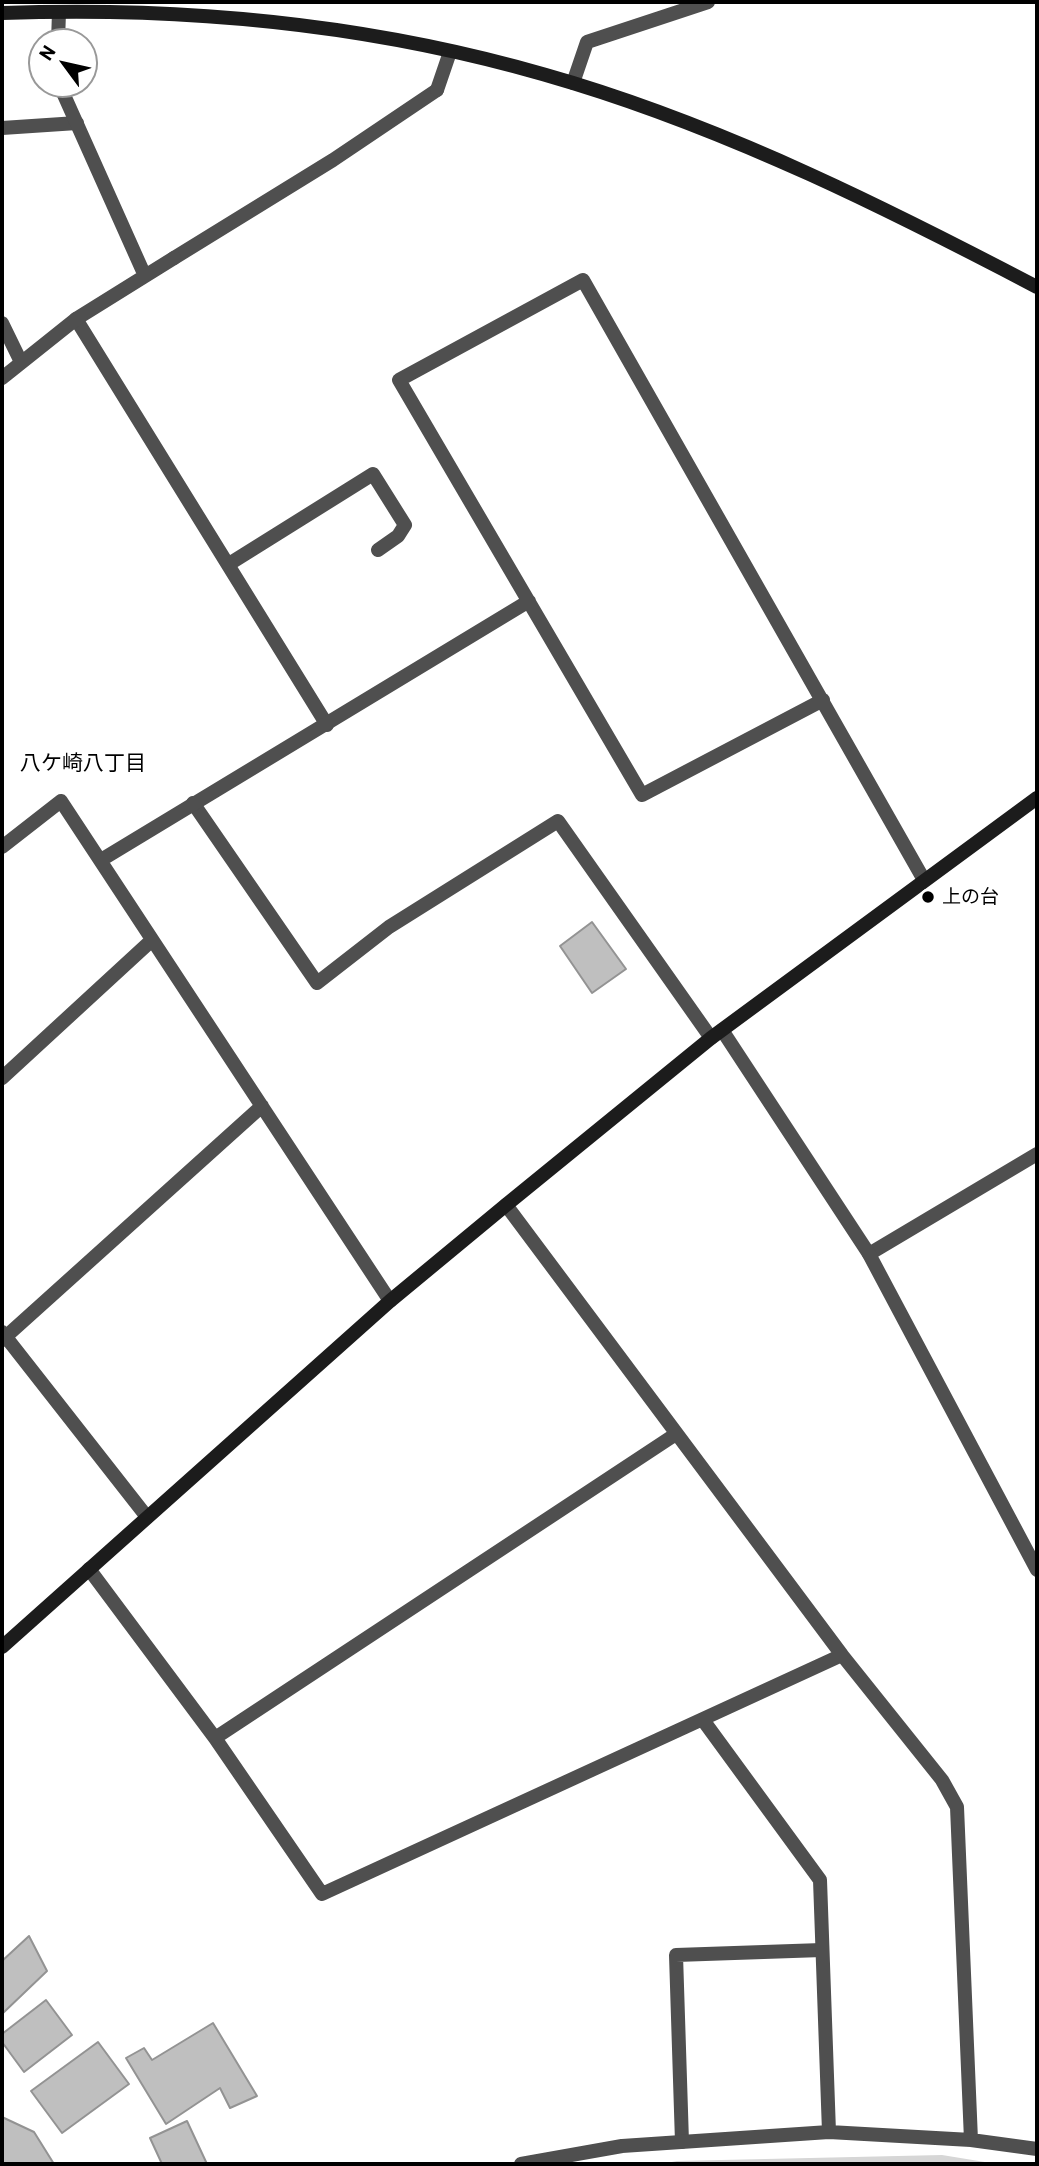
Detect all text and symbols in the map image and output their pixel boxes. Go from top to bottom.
north arrow [28,28,98,98]
text: N [34,41,60,64]
district label: 八ケ崎八丁目 [20,750,146,776]
place label: 上の台 [942,886,999,908]
marker: 上の台 [920,889,936,905]

